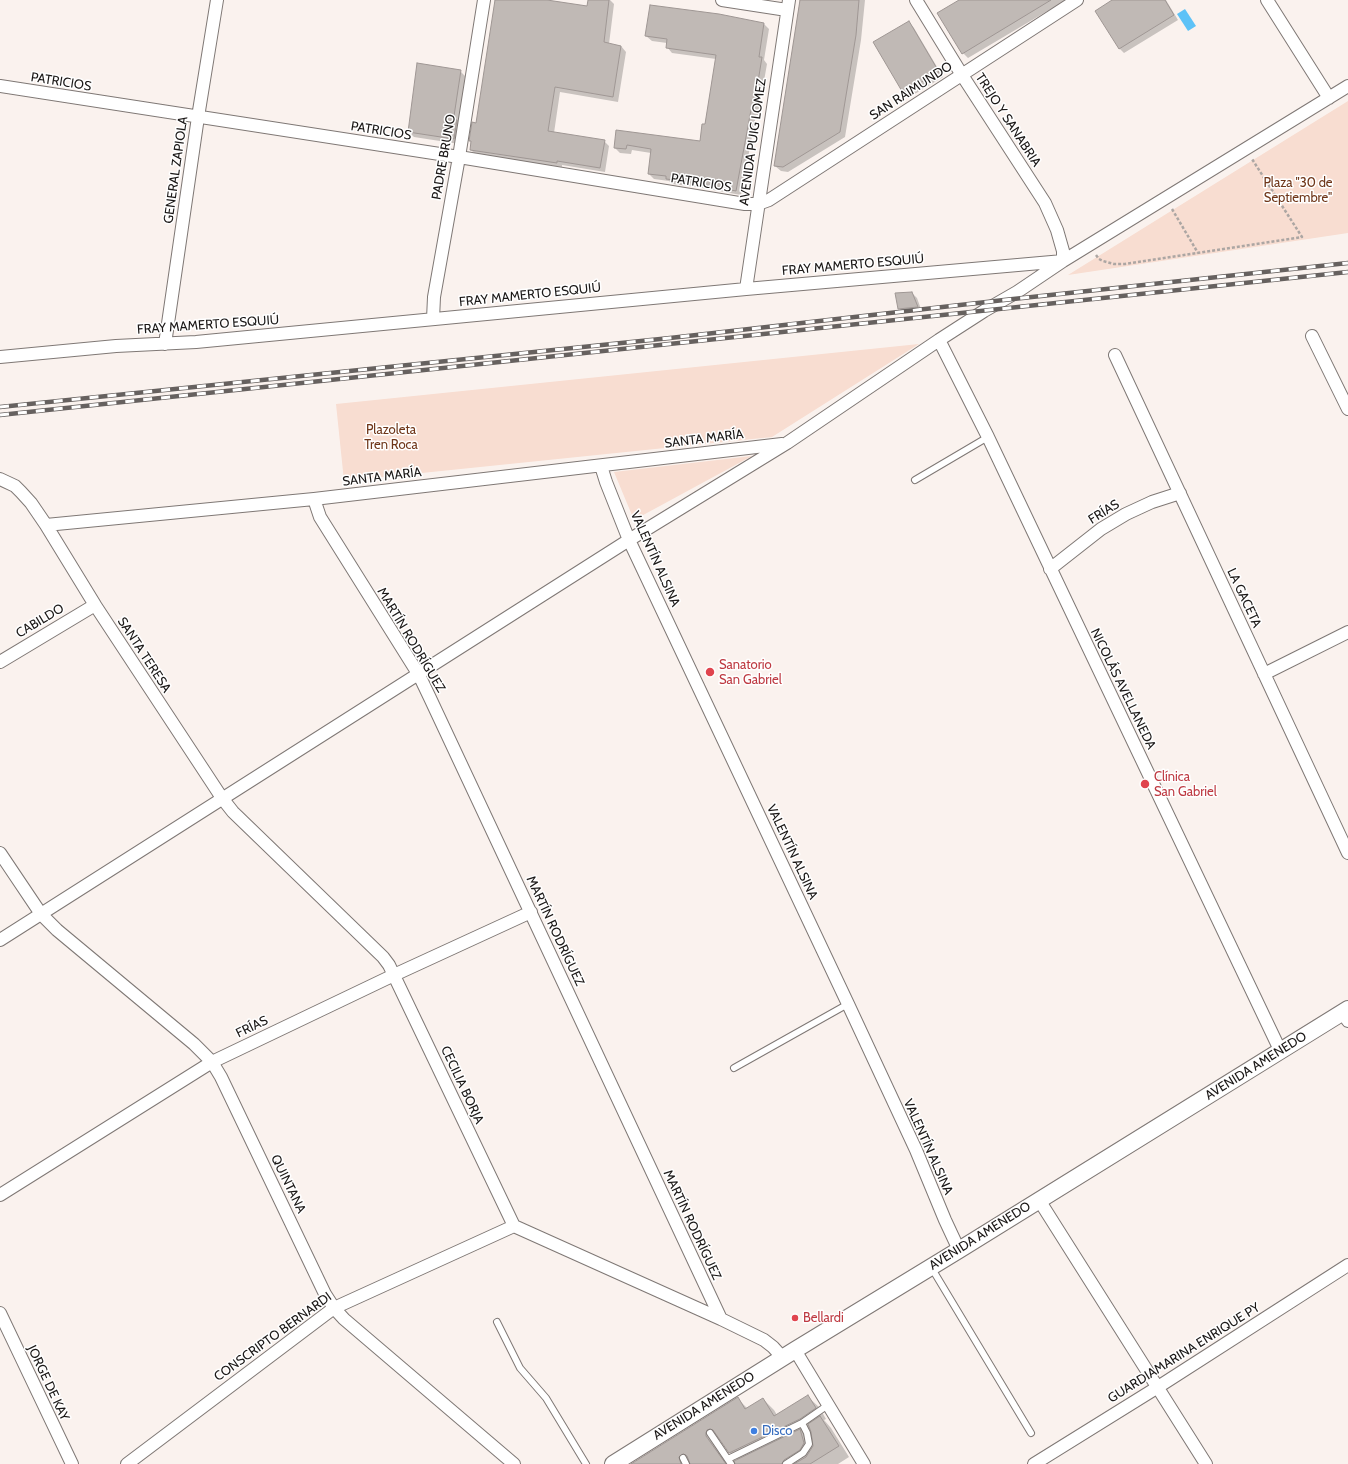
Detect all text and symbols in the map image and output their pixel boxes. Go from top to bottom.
street label: SAN RAIMUNDO [867,59,955,123]
street label: PATRICIOS [30,70,92,94]
street label: TREJO Y SANABRIA [972,70,1044,170]
street label: AVENIDA PUIG LOMEZ [736,78,770,206]
street label: PADRE BRUNO [429,113,459,201]
street label: GENERAL ZAPIOLA [161,115,191,225]
street label: PATRICIOS [350,119,412,143]
street label: PATRICIOS [670,171,732,195]
park label: Plaza "30 de Septiembre" [1263,175,1333,206]
street label: FRAY MAMERTO ESQUIÚ [781,251,925,279]
street label: FRAY MAMERTO ESQUIÚ [458,280,602,310]
street label: FRAY MAMERTO ESQUIÚ [136,312,280,338]
park label: Plazoleta Tren Roca [364,422,418,453]
street label: SANTA MARÍA [664,426,744,452]
street label: SANTA MARÍA [342,464,422,490]
street label: FRÍAS [1086,496,1122,528]
street label: VALENTÍN ALSINA [627,509,683,609]
street label: LA GACETA [1224,566,1264,630]
street label: MARTÍN RODRÍGUEZ [374,585,448,695]
street label: CABILDO [13,601,67,641]
street label: SANTA TERESA [114,614,174,696]
street label: NICOLÁS AVELLANEDA [1087,626,1159,752]
place label: Sanatorio San Gabriel [719,657,782,688]
marker: Sanatorio San Gabriel [704,666,716,678]
place label: Clínica San Gabriel [1154,769,1217,800]
marker: Clínica San Gabriel [1139,778,1151,790]
street label: VALENTÍN ALSINA [763,802,821,902]
street label: MARTÍN RODRÍGUEZ [523,874,587,988]
street label: FRÍAS [234,1013,270,1041]
street label: AVENIDA AMENEDO [1202,1028,1310,1104]
street label: CECILIA BORJA [437,1044,487,1126]
street label: VALENTÍN ALSINA [900,1097,956,1197]
street label: QUINTANA [267,1152,309,1216]
street label: MARTÍN RODRÍGUEZ [660,1168,724,1282]
street label: AVENIDA AMENEDO [926,1198,1034,1274]
street label: CONSCRIPTO BERNARDI [211,1289,335,1385]
street label: GUARDIAMARINA ENRIQUE PY [1105,1300,1263,1406]
place label: Bellardi [803,1310,844,1326]
marker: Bellardi [790,1313,800,1323]
street label: JORGE DE KAY [24,1343,72,1423]
street label: AVENIDA AMENEDO [650,1368,758,1444]
place label: Disco [762,1423,792,1439]
marker: Disco [749,1426,759,1436]

